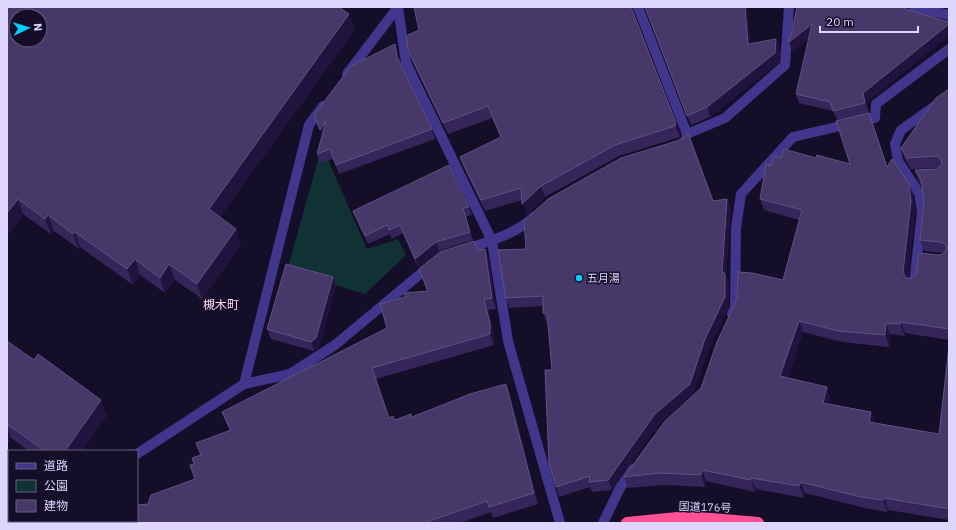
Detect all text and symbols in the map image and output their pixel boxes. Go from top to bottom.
north arrow [8,8,48,48]
scale bar [820,8,918,34]
text: 20 m [826,14,854,29]
text: N [31,23,45,32]
place label: 五月湯 [587,271,620,285]
marker: 五月湯 [574,273,584,283]
district label: 槻木町 [203,297,239,312]
legend [8,450,138,522]
text: 道路 [44,458,68,473]
text: 公園 [44,478,68,493]
text: 建物 [44,498,68,513]
street label: 国道176号 [678,499,732,515]

